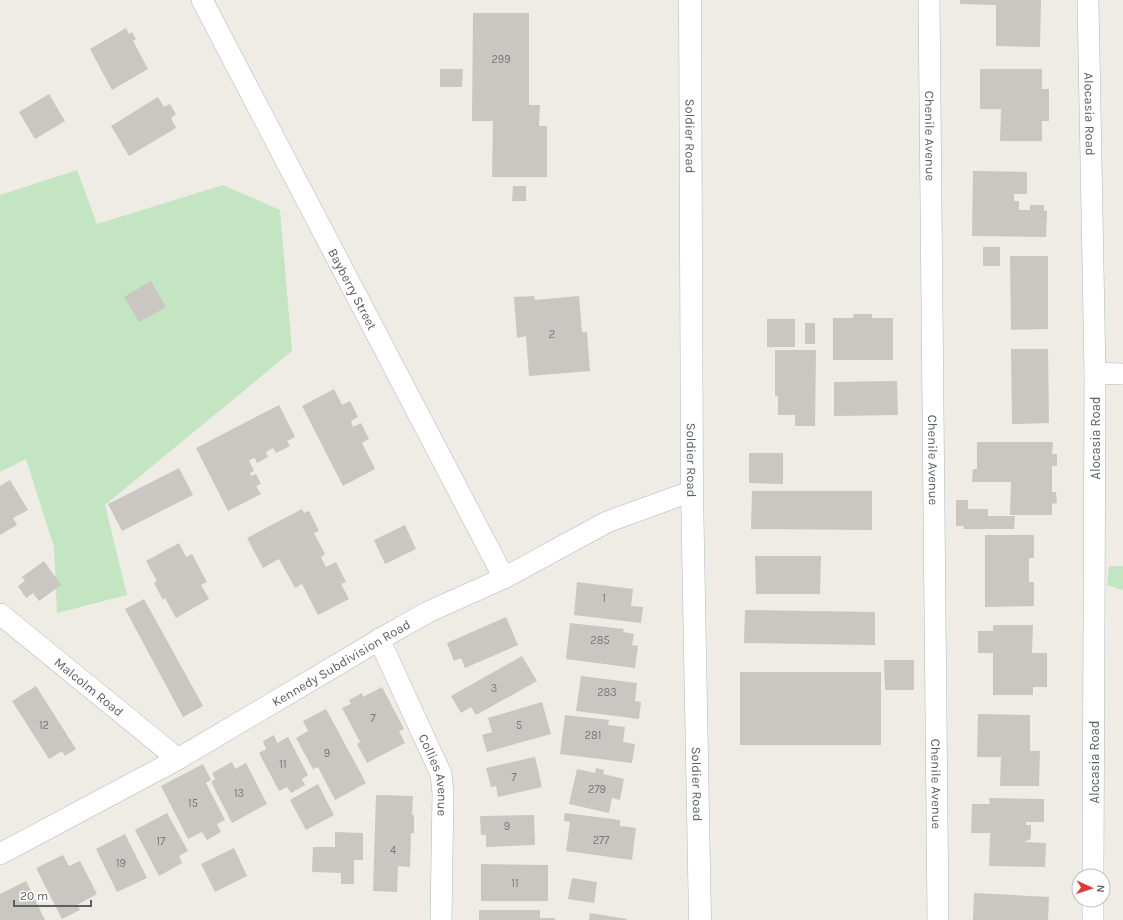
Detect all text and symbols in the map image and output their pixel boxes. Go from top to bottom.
house number: 299 [491,53,511,66]
street label: Alocasia Road [1081,72,1098,156]
street label: Chenile Avenue [922,91,938,182]
street label: Soldier Road [682,99,698,173]
street label: Bayberry Street [325,246,380,333]
house number: 2 [549,328,555,341]
street label: Alocasia Road [1088,397,1103,479]
street label: Chenile Avenue [925,415,941,506]
street label: Soldier Road [684,423,699,497]
house number: 1 [602,592,606,605]
street label: Kennedy Subdivision Road [269,617,413,710]
house number: 285 [590,634,610,647]
street label: Malcolm Road [51,655,126,720]
house number: 3 [491,682,497,695]
house number: 283 [597,686,617,699]
house number: 7 [370,712,376,725]
house number: 12 [39,719,49,732]
house number: 5 [516,719,522,732]
street label: Alocasia Road [1087,721,1102,803]
house number: 281 [585,729,601,742]
street label: Collies Avenue [416,732,450,817]
street label: Chenile Avenue [928,739,944,830]
house number: 9 [324,747,330,760]
street label: Soldier Road [689,747,705,821]
house number: 11 [279,758,287,771]
house number: 7 [511,771,517,784]
house number: 279 [588,783,606,796]
house number: 13 [234,787,244,800]
house number: 15 [188,797,198,810]
house number: 9 [504,820,510,833]
house number: 277 [593,834,609,847]
house number: 17 [157,835,165,848]
house number: 4 [390,844,396,857]
house number: 19 [116,857,126,870]
north arrow [1071,868,1111,908]
house number: 11 [511,877,519,890]
scale bar [14,882,91,908]
text: N [1094,884,1107,893]
text: 20 m [20,889,48,903]

